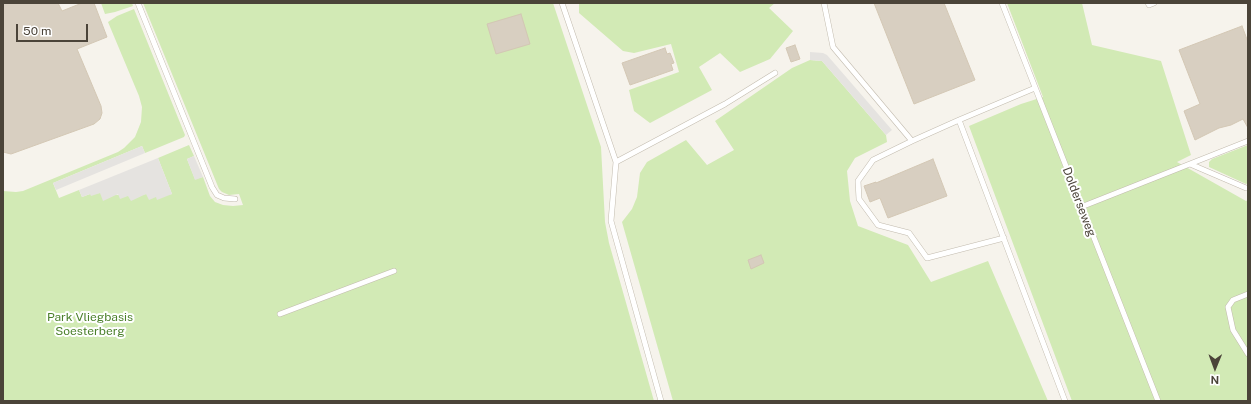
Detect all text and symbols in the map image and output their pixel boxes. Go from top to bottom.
scale bar [18,16,90,42]
text: 50 m [23,24,51,38]
street label: Dolderseweg [1059,165,1099,239]
park label: Park Vliegbasis Soesterberg [47,310,133,338]
north arrow [1195,348,1235,388]
text: N [1210,374,1219,386]

